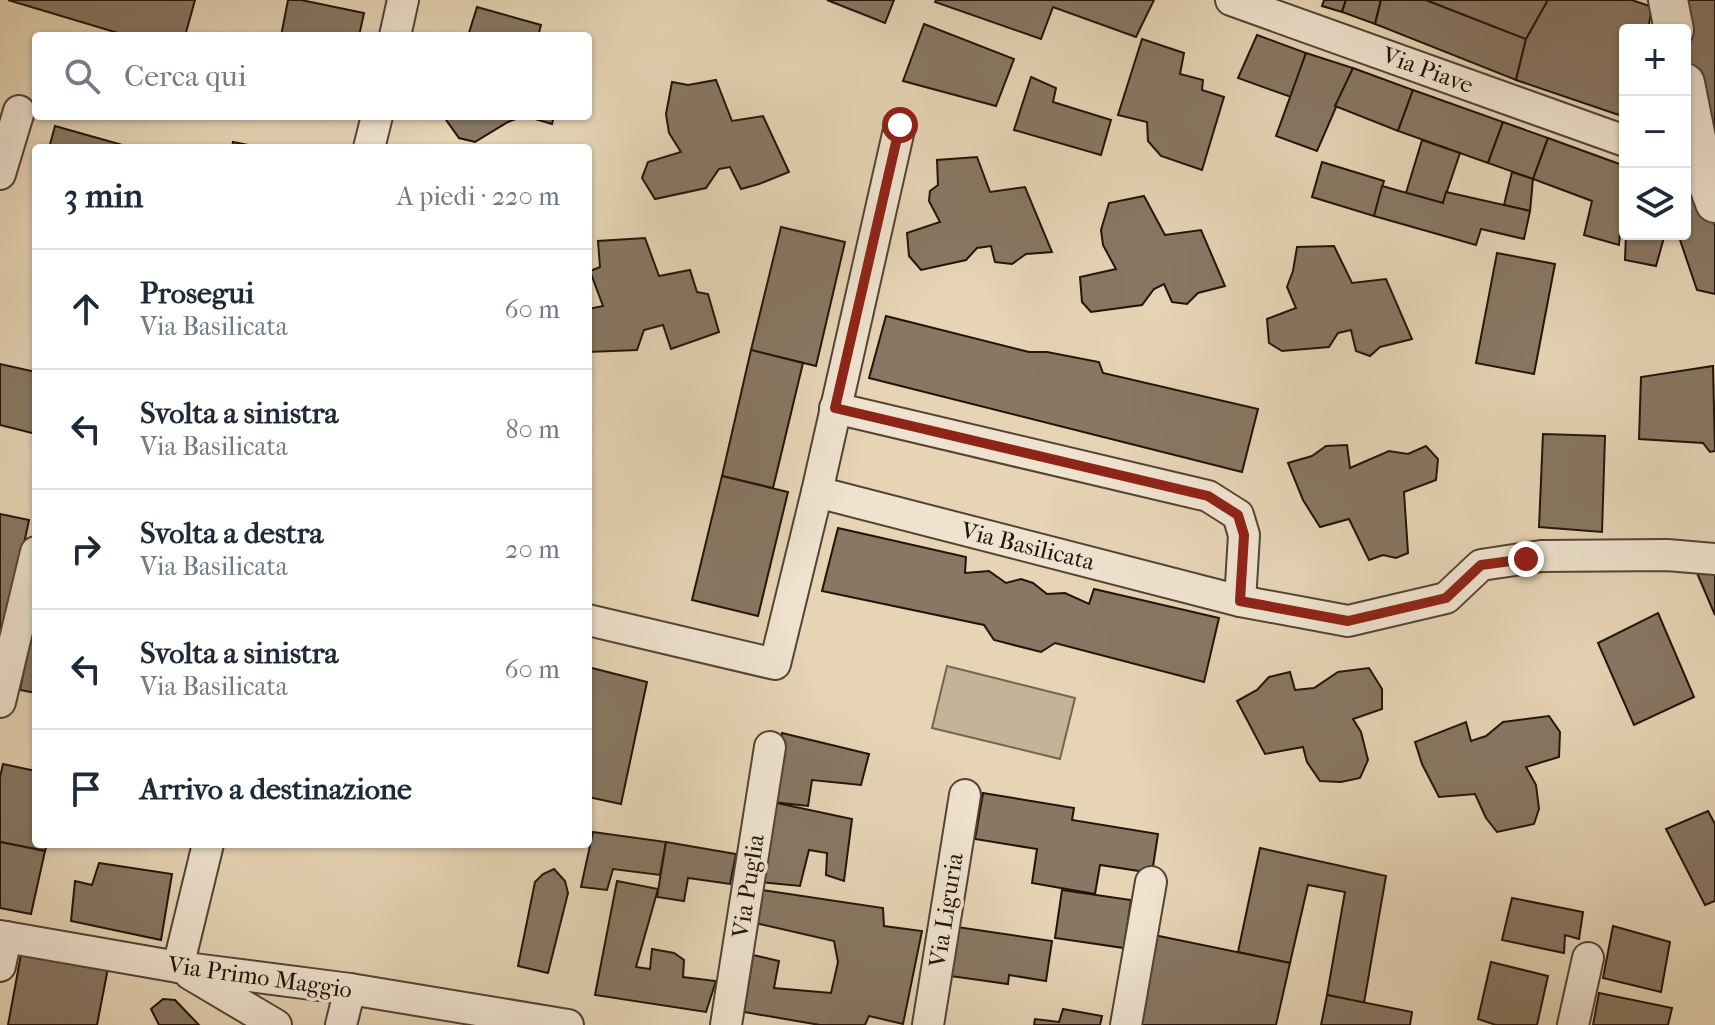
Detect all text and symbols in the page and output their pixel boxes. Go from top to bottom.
map controls [1619,24,1691,240]
button: + [1619,24,1691,96]
search box [32,32,592,120]
street label: Via Piave [1378,40,1477,99]
icon: search [60,54,104,98]
text: Cerca qui [124,59,247,94]
button: − [1619,96,1691,168]
route start [882,107,918,143]
button: layers [1619,168,1691,240]
text: 3 min [64,176,143,216]
text: A piedi · 220 m [397,181,560,212]
text: Prosegui [140,276,254,311]
icon: ahead [64,287,108,331]
text: 60 m [504,294,560,325]
text: Via Basilicata [140,311,288,342]
text: Svolta a sinistra [140,396,338,431]
icon: left [64,407,108,451]
text: 80 m [505,414,560,445]
text: Via Basilicata [140,431,288,462]
text: Svolta a destra [140,516,323,551]
street label: Via Basilicata [957,516,1098,576]
icon: right [64,527,108,571]
text: 20 m [505,534,560,565]
route end [1508,541,1544,577]
text: Via Basilicata [140,551,288,582]
text: Svolta a sinistra [140,636,338,671]
icon: left [64,647,108,691]
text: 60 m [504,654,560,685]
text: Via Basilicata [140,671,288,702]
icon: arrive [64,767,108,811]
text: Arrivo a destinazione [140,772,412,807]
street label: Via Puglia [726,831,770,941]
street label: Via Liguria [923,850,969,970]
street label: Via Primo Maggio [165,950,354,1004]

